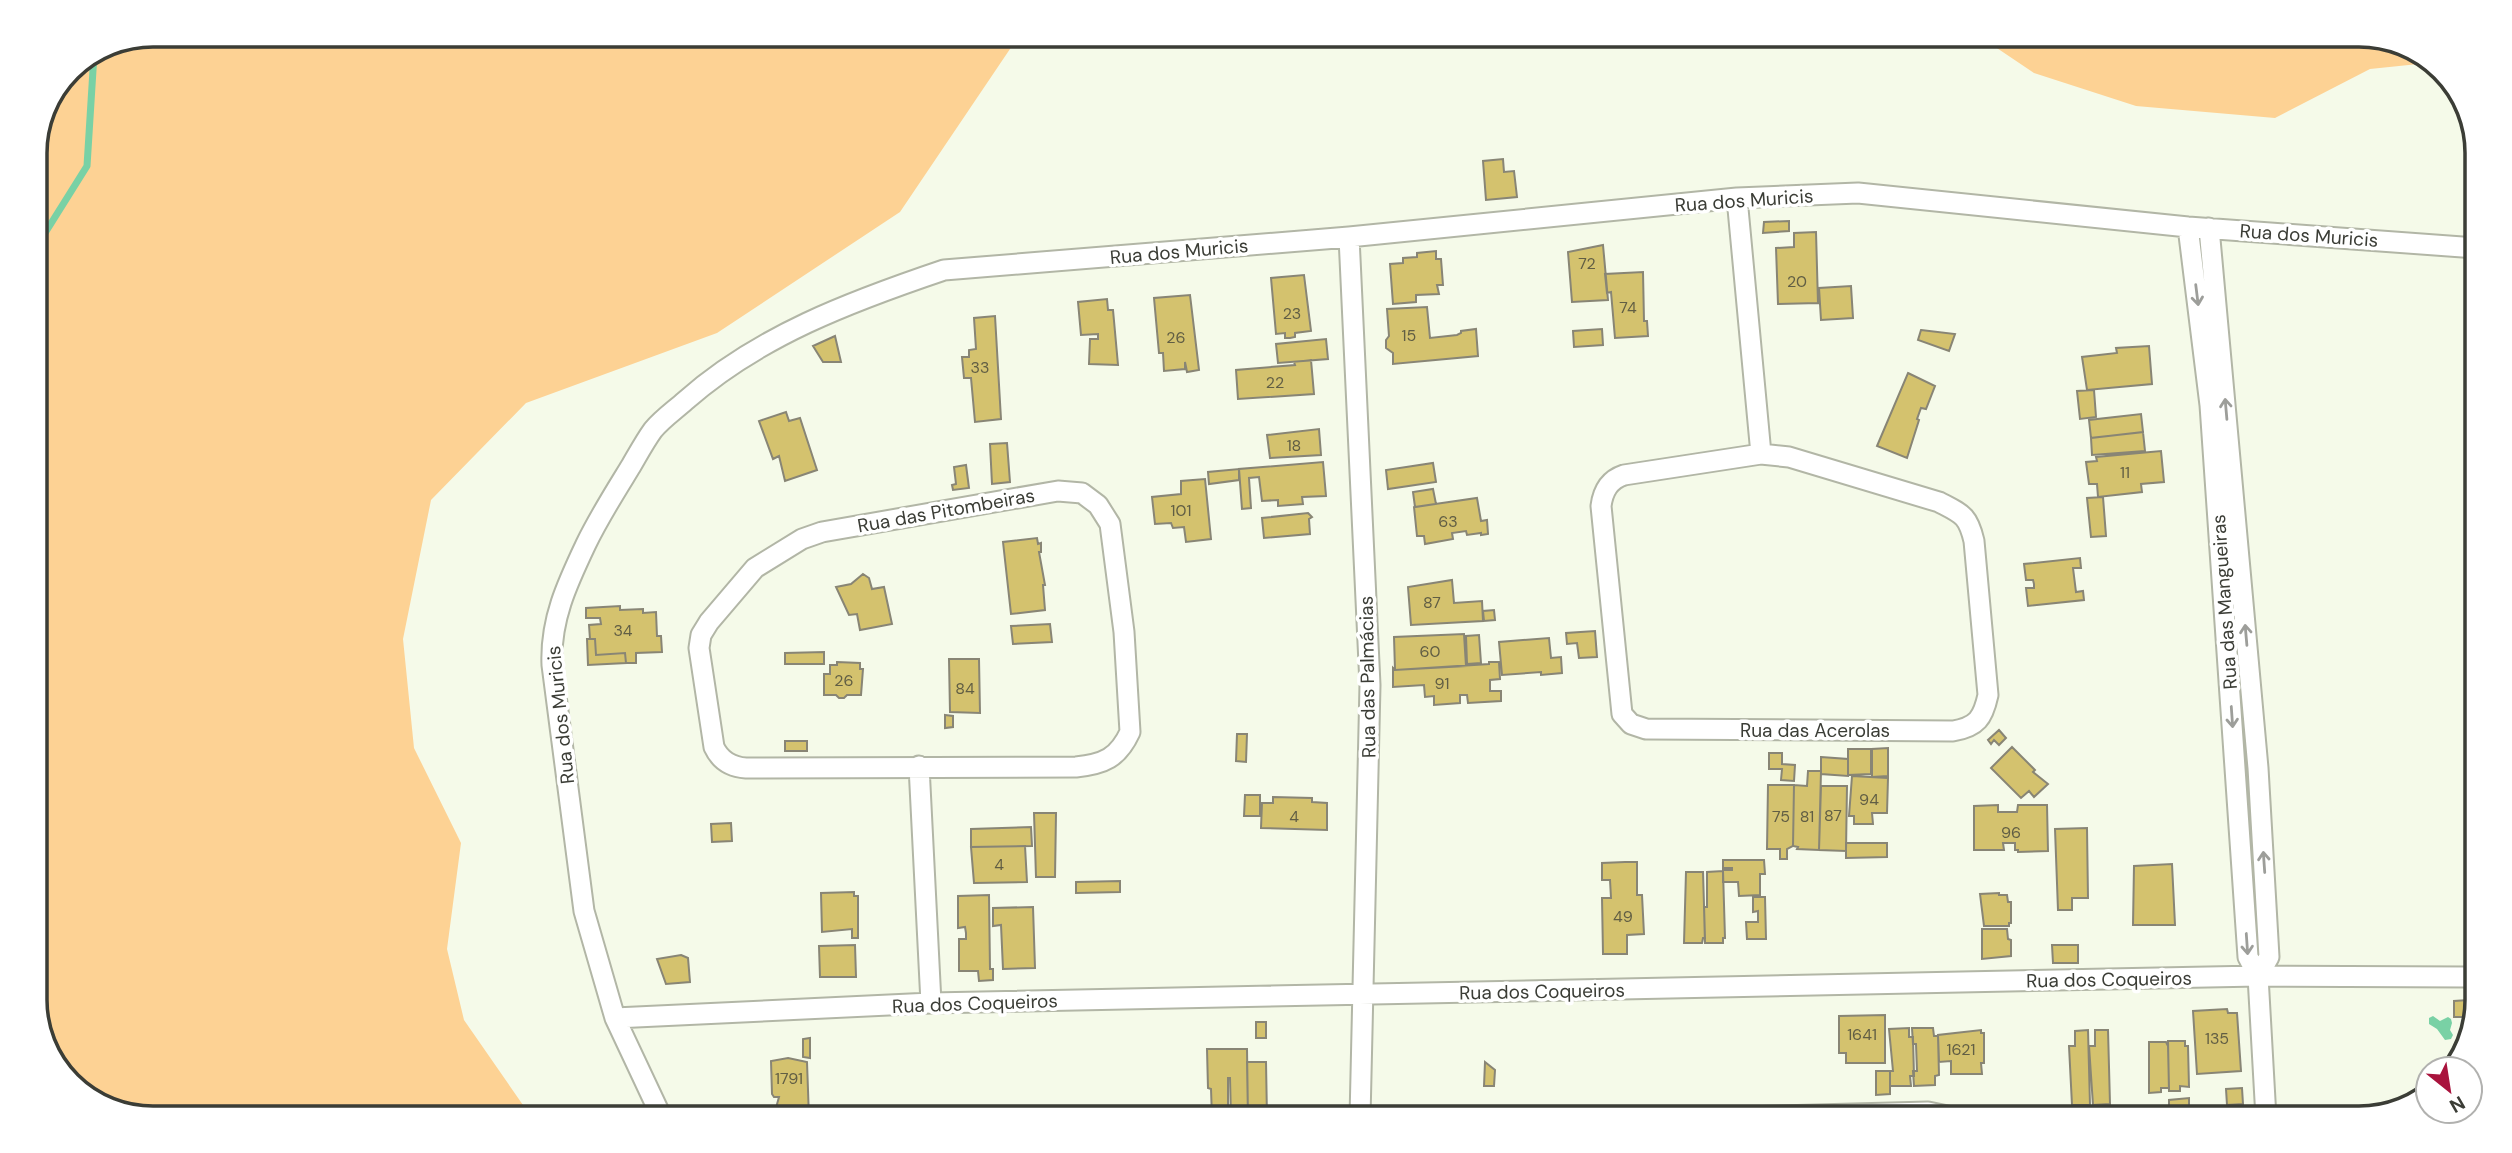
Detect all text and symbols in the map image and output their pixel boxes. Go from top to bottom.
street label: Rua dos Muricis [1674,183,1814,218]
street label: Rua dos Muricis [2239,218,2379,253]
street label: Rua dos Muricis [1109,233,1249,270]
house number: 72 [1578,253,1596,274]
house number: 20 [1787,271,1807,292]
one-way arrow [2190,283,2203,306]
house number: 74 [1619,297,1637,318]
house number: 23 [1283,303,1301,324]
house number: 15 [1402,325,1416,346]
house number: 26 [1166,327,1186,348]
house number: 33 [971,357,989,378]
house number: 22 [1266,372,1284,393]
one-way arrow [2219,398,2232,420]
house number: 18 [1287,435,1301,456]
house number: 11 [2120,462,2130,483]
street label: Rua das Pitombeiras [856,483,1037,538]
house number: 101 [1171,500,1191,521]
house number: 63 [1438,511,1458,532]
street label: Rua das Mangueiras [2206,514,2243,690]
house number: 87 [1423,592,1441,613]
street label: Rua das Palmácias [1354,596,1381,758]
house number: 34 [613,620,633,641]
one-way arrow [2239,624,2252,647]
house number: 60 [1420,641,1441,662]
street label: Rua dos Muricis [541,645,580,785]
house number: 26 [834,670,854,691]
house number: 91 [1435,673,1449,694]
house number: 84 [955,678,975,699]
one-way arrow [2226,705,2239,728]
street label: Rua das Acerolas [1740,718,1890,743]
house number: 94 [1859,789,1879,810]
house number: 87 [1824,805,1842,826]
house number: 4 [1289,806,1299,827]
house number: 75 [1772,806,1790,827]
house number: 81 [1800,806,1814,827]
house number: 96 [2001,822,2021,843]
one-way arrow [2257,851,2270,874]
house number: 4 [994,854,1004,875]
house number: 49 [1613,906,1633,927]
one-way arrow [2241,932,2254,955]
street label: Rua dos Coqueiros [2026,966,2192,993]
street label: Rua dos Coqueiros [1459,978,1625,1005]
street label: Rua dos Coqueiros [892,988,1058,1019]
house number: 1641 [1847,1024,1877,1045]
house number: 135 [2205,1028,2229,1049]
house number: 1621 [1947,1039,1975,1060]
north arrow [2414,1055,2484,1125]
house number: 1791 [775,1068,803,1089]
text: N [2445,1090,2470,1119]

